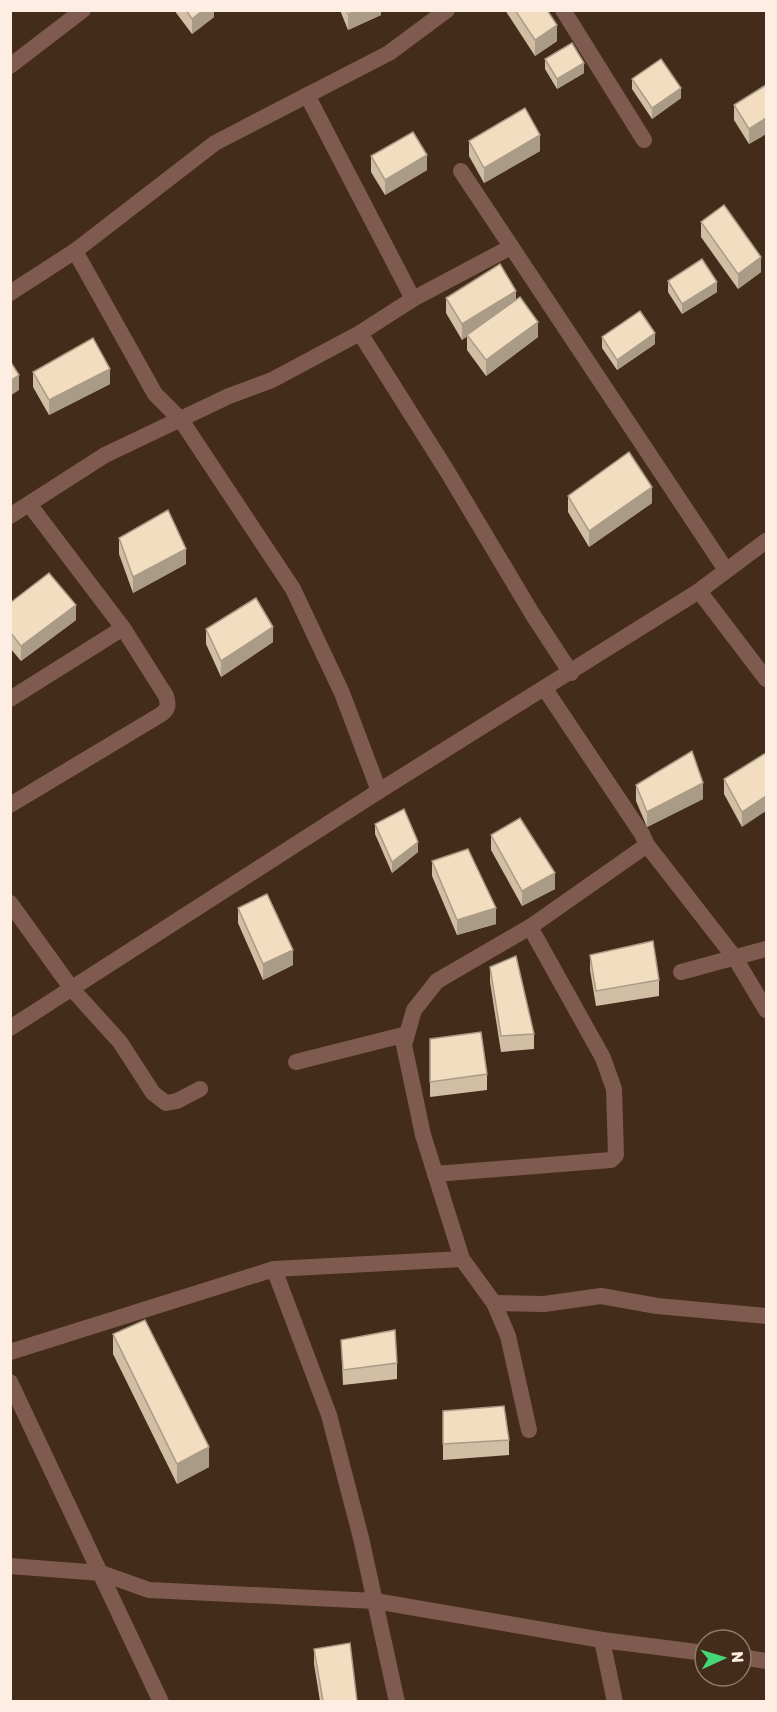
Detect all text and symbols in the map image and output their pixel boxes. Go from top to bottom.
north arrow [693,1628,753,1688]
text: N [728,1651,747,1663]

